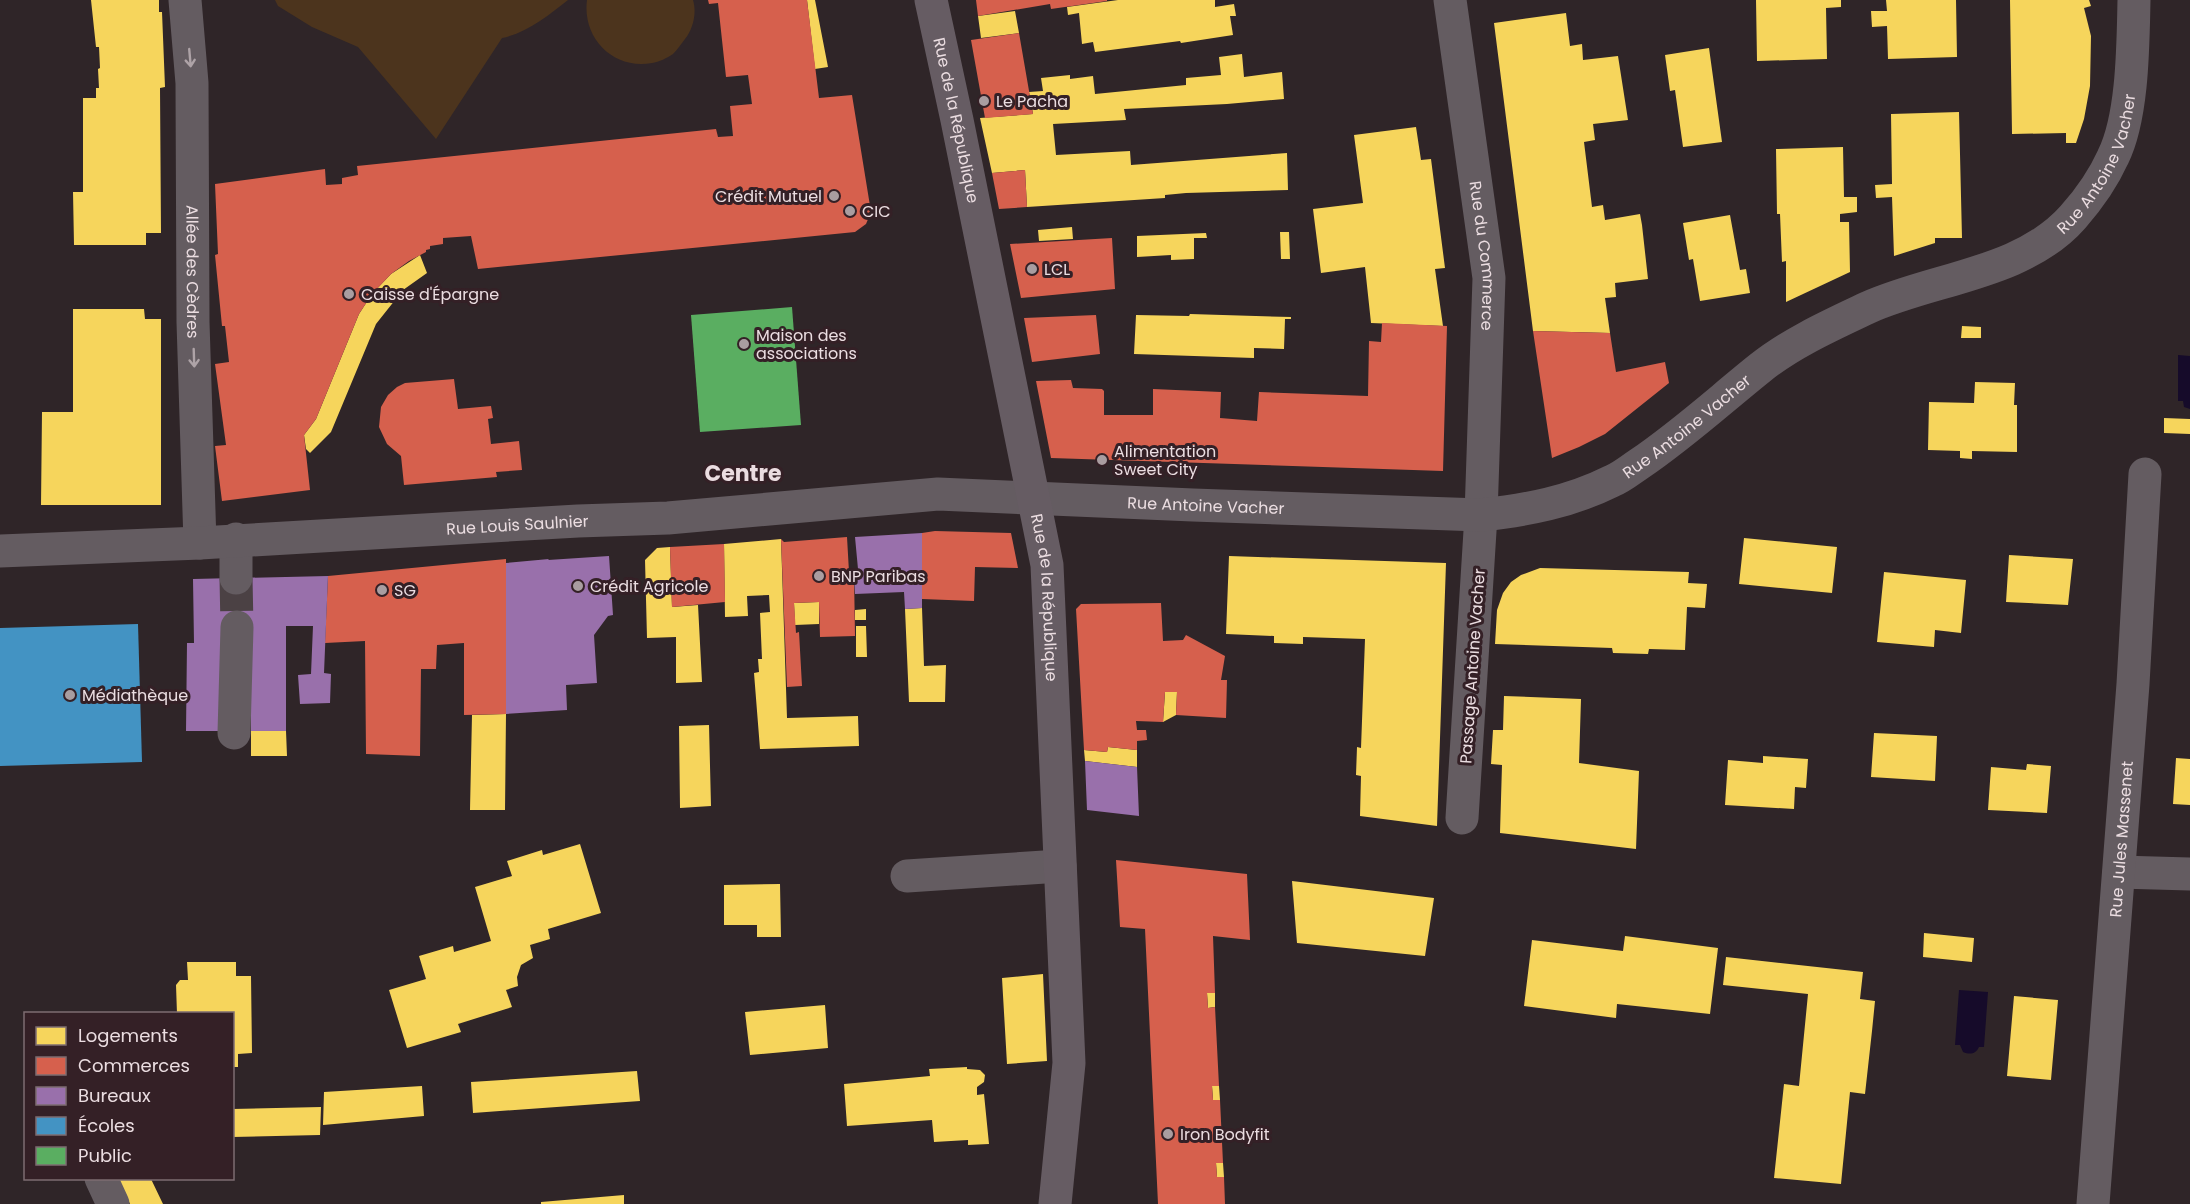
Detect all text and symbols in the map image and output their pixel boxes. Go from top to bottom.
street label: Rue de la République [927,35,985,205]
one-way arrow [185,48,196,68]
place label: Le Pacha [996,90,1068,113]
street label: Rue Antoine Vacher [2052,92,2141,239]
marker: Le Pacha [977,94,991,108]
street label: Rue du Commerce [1463,179,1500,331]
place label: Crédit Mutuel [715,185,822,208]
marker: Crédit Mutuel [827,189,841,203]
place label: CIC [862,200,891,223]
marker: CIC [843,204,857,218]
street label: Allée des Cèdres [181,205,205,339]
place label: LCL [1044,258,1070,281]
marker: LCL [1025,262,1039,276]
place label: Caisse d'Épargne [361,283,499,306]
marker: Caisse d'Épargne [342,287,356,301]
place label: Maison des associations [756,324,857,365]
marker: Maison des associations [737,337,751,351]
one-way arrow [189,348,200,368]
street label: Rue Antoine Vacher [1618,369,1756,484]
place label: Alimentation Sweet City [1114,440,1216,481]
marker: Alimentation Sweet City [1095,453,1109,467]
district label: Centre [704,458,782,489]
street label: Rue Antoine Vacher [1127,491,1285,520]
street label: Rue Louis Saulnier [445,510,589,541]
street label: Rue de la République [1025,512,1063,682]
place label: BNP Paribas [831,565,926,588]
street label: Passage Antoine Vacher [1454,568,1491,764]
marker: BNP Paribas [812,569,826,583]
place label: Crédit Agricole [590,575,708,598]
place label: SG [394,579,416,602]
marker: Crédit Agricole [571,579,585,593]
marker: SG [375,583,389,597]
place label: Médiathèque [82,684,188,707]
marker: Médiathèque [63,688,77,702]
street label: Rue Jules Massenet [2104,760,2139,918]
legend [24,1012,234,1180]
text: Logements [78,1023,178,1048]
text: Commerces [78,1053,190,1078]
text: Bureaux [78,1083,151,1108]
text: Écoles [78,1113,135,1138]
place label: Iron Bodyfit [1180,1123,1270,1146]
marker: Iron Bodyfit [1161,1127,1175,1141]
text: Public [78,1143,132,1168]

